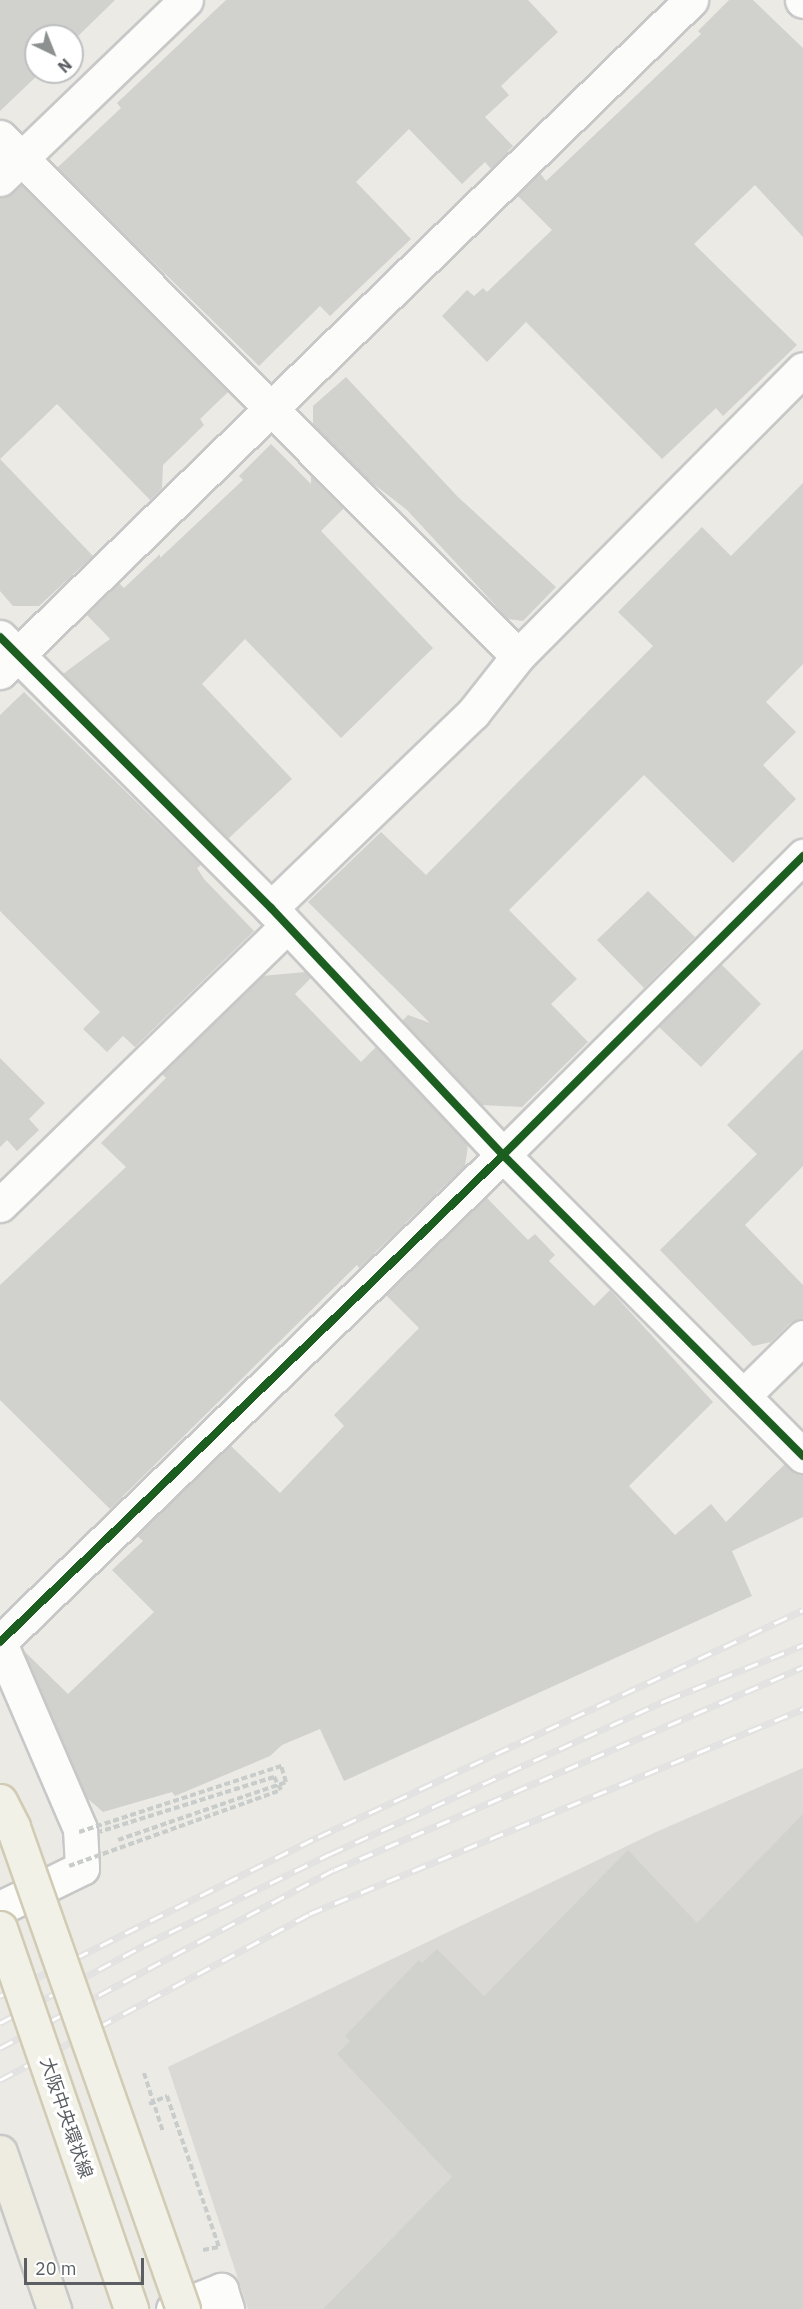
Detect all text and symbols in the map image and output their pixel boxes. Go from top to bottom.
north arrow [24,24,84,84]
text: N [54,54,76,77]
street label: 大阪中央環状線 [35,2055,97,2181]
scale bar [27,2246,147,2284]
text: 20 m [35,2257,77,2280]

